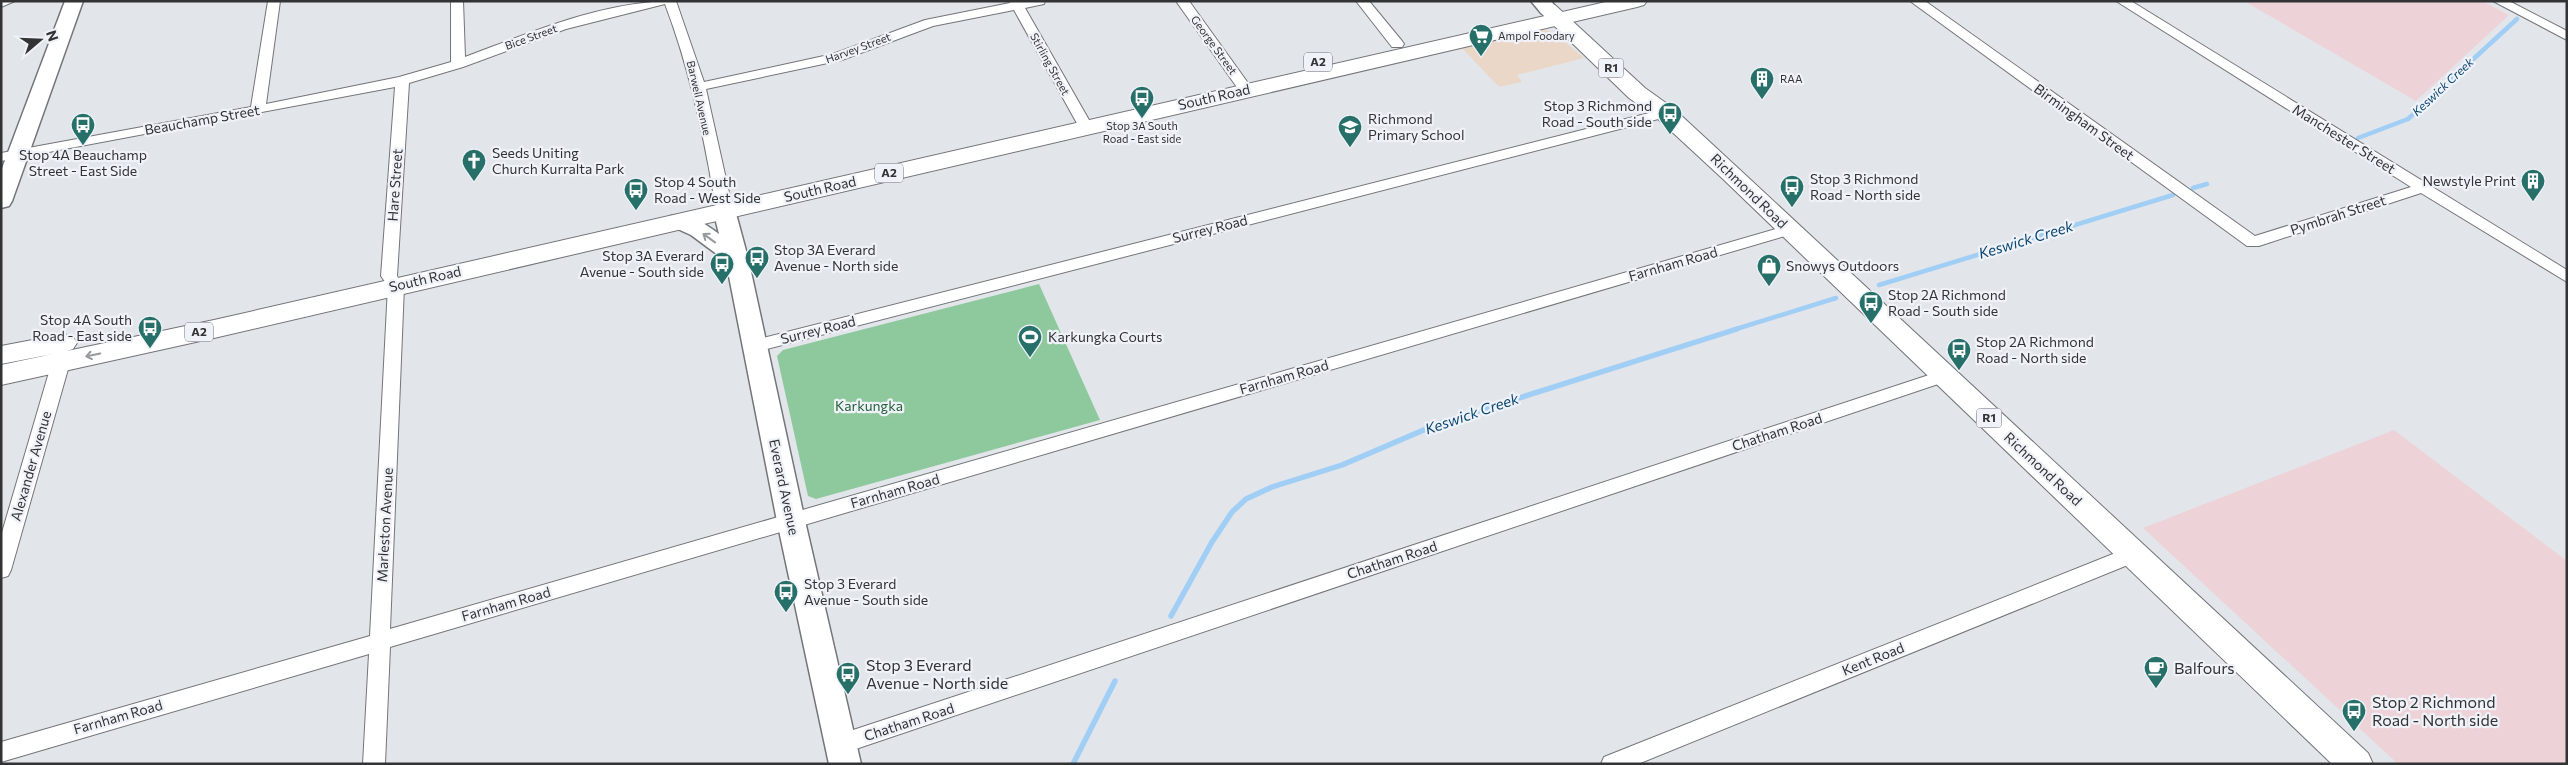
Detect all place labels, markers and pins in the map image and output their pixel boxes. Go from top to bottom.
supermarket icon: Ampol Foodary [1468,23,1494,57]
place label: Ampol Foodary [1498,29,1575,42]
building icon: RAA [1749,66,1775,100]
place label: RAA [1780,72,1803,85]
bus stop icon: Stop 3A South Road - East side [1129,85,1155,119]
place label: Stop 3 Richmond Road - South side [1542,97,1652,130]
bus stop icon: Stop 3 Richmond Road - South side [1657,101,1683,135]
place label: Richmond Primary School [1368,110,1464,143]
bus stop icon: Stop 4A Beauchamp Street - East Side [70,112,96,146]
school or university icon: Richmond Primary School [1337,114,1363,148]
place label: Stop 3A South Road - East side [1103,119,1181,145]
place label: Seeds Uniting Church Kurralta Park [492,144,625,177]
place label: Stop 4A Beauchamp Street - East Side [19,146,147,179]
church icon: Seeds Uniting Church Kurralta Park [461,148,487,182]
building icon: Newstyle Print [2520,168,2546,202]
place label: Stop 3 Richmond Road - North side [1810,170,1920,203]
place label: Newstyle Print [2422,172,2516,189]
place label: Stop 4 South Road - West Side [654,173,761,206]
bus stop icon: Stop 3 Richmond Road - North side [1779,174,1805,208]
bus stop icon: Stop 4 South Road - West Side [623,177,649,211]
place label: Stop 3A Everard Avenue - North side [774,241,898,274]
bus stop icon: Stop 3A Everard Avenue - North side [744,245,770,279]
place label: Stop 3A Everard Avenue - South side [580,247,704,280]
bus stop icon: Stop 3A Everard Avenue - South side [709,251,735,285]
shop icon: Snowys Outdoors [1756,253,1782,287]
place label: Snowys Outdoors [1786,257,1899,274]
place label: Stop 2A Richmond Road - South side [1888,286,2006,319]
bus stop icon: Stop 2A Richmond Road - South side [1858,290,1884,324]
place label: Stop 4A South Road - East side [32,311,132,344]
bus stop icon: Stop 4A South Road - East side [137,315,163,349]
sports icon: Karkungka Courts [1017,324,1043,358]
place label: Karkungka Courts [1048,328,1162,345]
place label: Stop 2A Richmond Road - North side [1976,333,2094,366]
bus stop icon: Stop 2A Richmond Road - North side [1946,337,1972,371]
place label: Stop 3 Everard Avenue - South side [804,575,928,608]
bus stop icon: Stop 3 Everard Avenue - South side [773,579,799,613]
place label: Stop 3 Everard Avenue - North side [866,655,1008,692]
cafe icon: Balfours [2143,655,2169,689]
place label: Balfours [2174,658,2235,677]
bus stop icon: Stop 3 Everard Avenue - North side [835,661,861,695]
place label: Stop 2 Richmond Road - North side [2372,692,2498,729]
bus stop icon: Stop 2 Richmond Road - North side [2341,698,2367,732]

